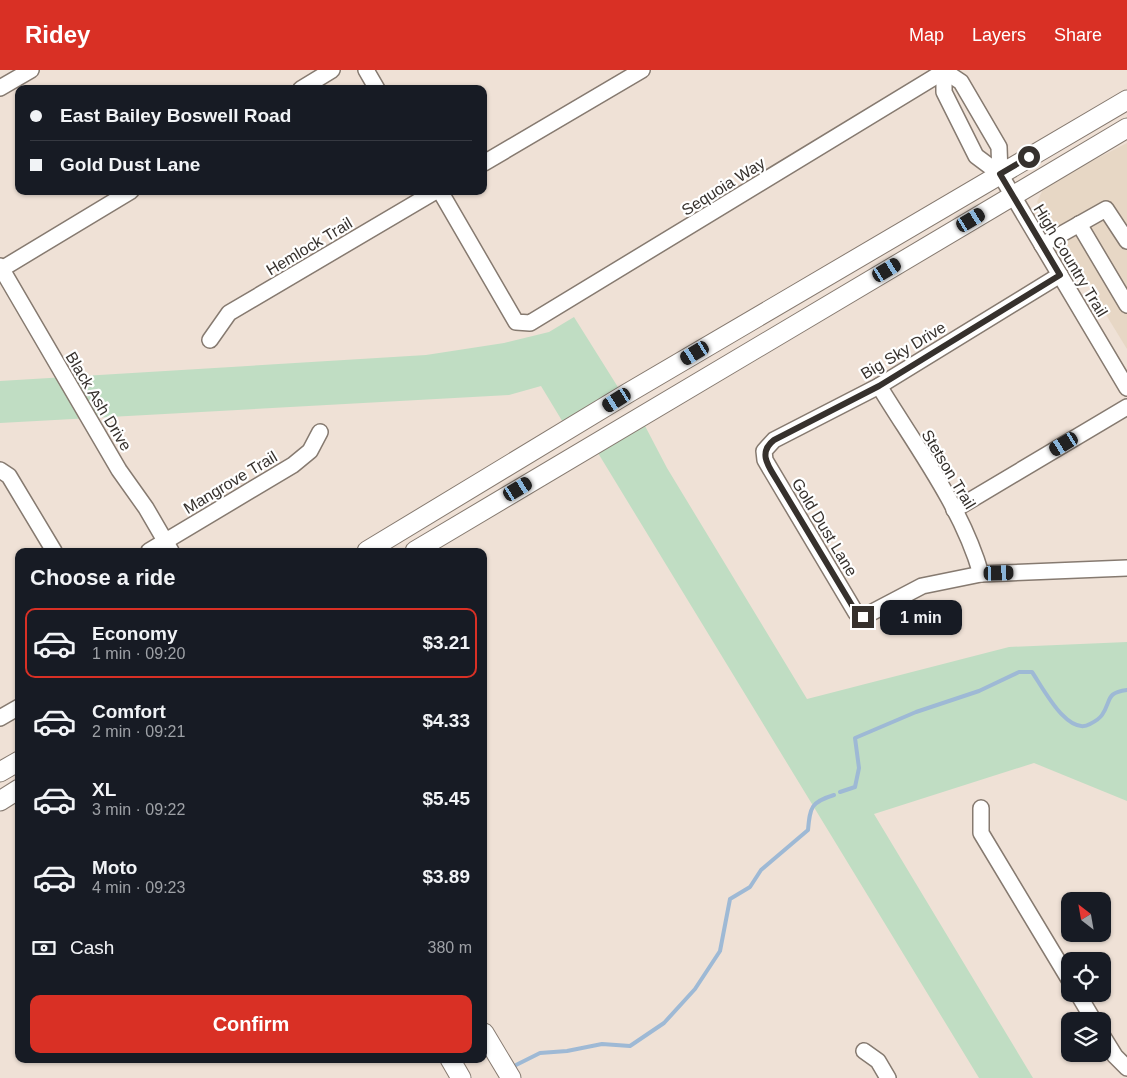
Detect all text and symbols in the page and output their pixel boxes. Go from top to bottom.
text: Ridey [25,21,90,48]
text: Map [909,25,944,45]
text: Layers [972,25,1026,45]
text: Share [1054,25,1102,45]
text: East Bailey Boswell Road [60,105,291,126]
route start [1018,146,1040,168]
text: Gold Dust Lane [60,154,200,175]
street label: Sequoia Way [679,154,768,219]
street label: High Country Trail [1030,201,1111,320]
car [954,206,987,234]
street label: Hemlock Trail [263,214,355,279]
car [870,256,903,284]
street label: Big Sky Drive [858,318,949,382]
car [678,339,711,367]
street label: Black Ash Drive [62,349,135,454]
car [600,386,633,414]
street label: Stetson Trail [918,427,979,512]
car [1047,430,1080,458]
street label: Mangrove Trail [181,448,280,517]
car [501,475,534,503]
street label: Gold Dust Lane [789,475,861,579]
text: Choose a ride [30,565,175,590]
car [983,565,1014,581]
callout: 1 min [880,600,963,634]
route end [852,606,874,628]
text: 1 min [900,609,942,626]
icon: car [32,621,77,666]
text: Economy [92,623,178,644]
text: $3.21 [422,632,470,653]
text: 1 min · 09:20 [92,645,185,662]
icon: car [32,699,77,744]
text: Comfort [92,701,166,722]
text: $4.33 [422,710,470,731]
text: 2 min · 09:21 [92,723,185,740]
icon: car [32,777,77,822]
text: XL [92,779,116,800]
text: $5.45 [422,788,470,809]
text: 3 min · 09:22 [92,801,185,818]
icon: car [32,855,77,900]
text: Moto [92,857,137,878]
text: $3.89 [422,866,470,887]
text: 4 min · 09:23 [92,879,185,896]
north arrow [1061,892,1111,942]
map controls [1061,892,1111,1062]
icon: cash [30,934,58,962]
text: Cash [70,937,114,958]
text: 380 m [428,939,472,956]
button: locate [1061,952,1111,1002]
button: Confirm [30,995,472,1053]
button: layers [1061,1012,1111,1062]

